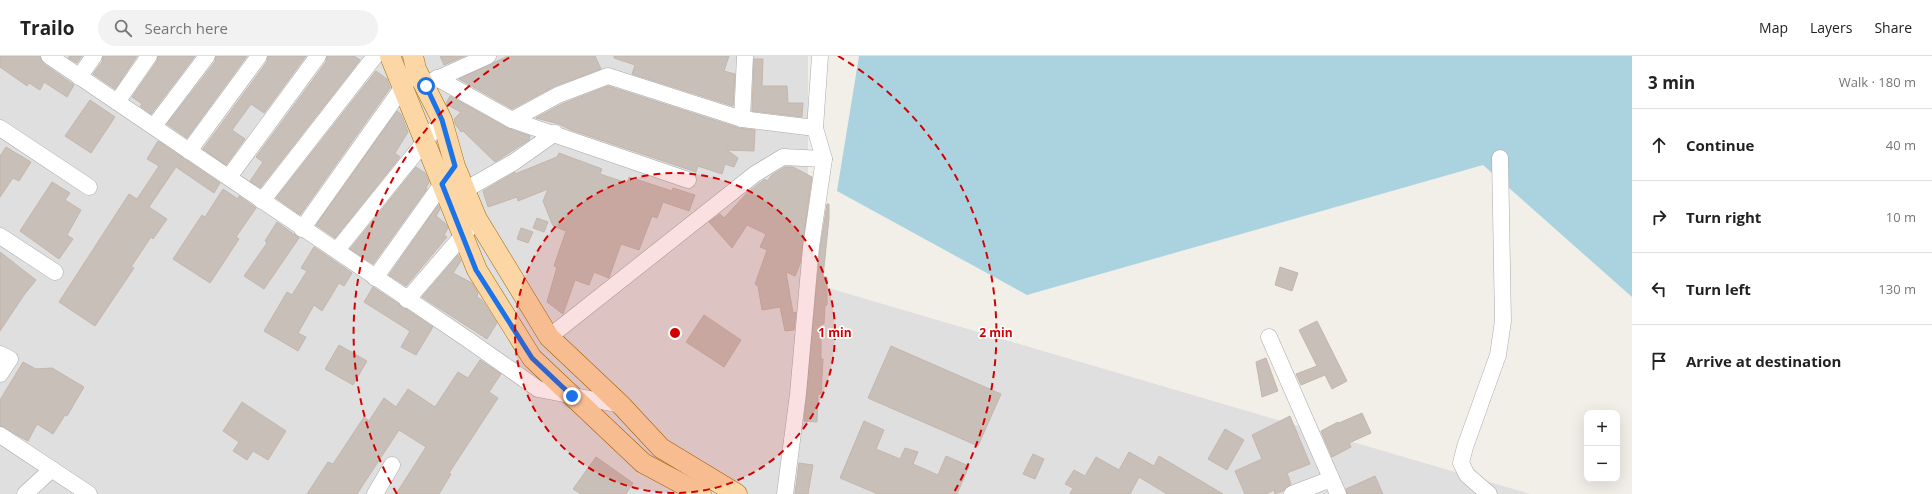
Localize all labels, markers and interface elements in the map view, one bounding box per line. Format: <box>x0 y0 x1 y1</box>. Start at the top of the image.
search box <box>98 10 378 46</box>
text: Trailo <box>20 15 74 41</box>
icon: search <box>112 17 134 39</box>
text: Search here <box>144 18 228 38</box>
text: Map <box>1759 18 1788 37</box>
text: Layers <box>1810 18 1852 37</box>
text: Share <box>1874 18 1912 37</box>
text: 3 min <box>1648 71 1695 94</box>
text: Walk · 180 m <box>1839 73 1916 91</box>
route start <box>417 77 435 95</box>
icon: ahead <box>1648 134 1670 156</box>
text: Continue <box>1686 135 1754 155</box>
text: 40 m <box>1886 136 1916 154</box>
icon: right <box>1648 206 1670 228</box>
text: Turn right <box>1686 207 1761 227</box>
text: 10 m <box>1886 208 1916 226</box>
icon: left <box>1648 278 1670 300</box>
text: Turn left <box>1686 279 1751 299</box>
text: 130 m <box>1878 280 1916 298</box>
text: 1 min <box>818 324 852 341</box>
text: 2 min <box>979 324 1013 341</box>
centre of rings <box>668 326 682 340</box>
icon: arrive <box>1648 350 1670 372</box>
text: Arrive at destination <box>1686 351 1841 371</box>
route end <box>563 387 581 405</box>
map controls <box>1584 410 1620 482</box>
button: + <box>1584 410 1620 446</box>
button: − <box>1584 446 1620 482</box>

